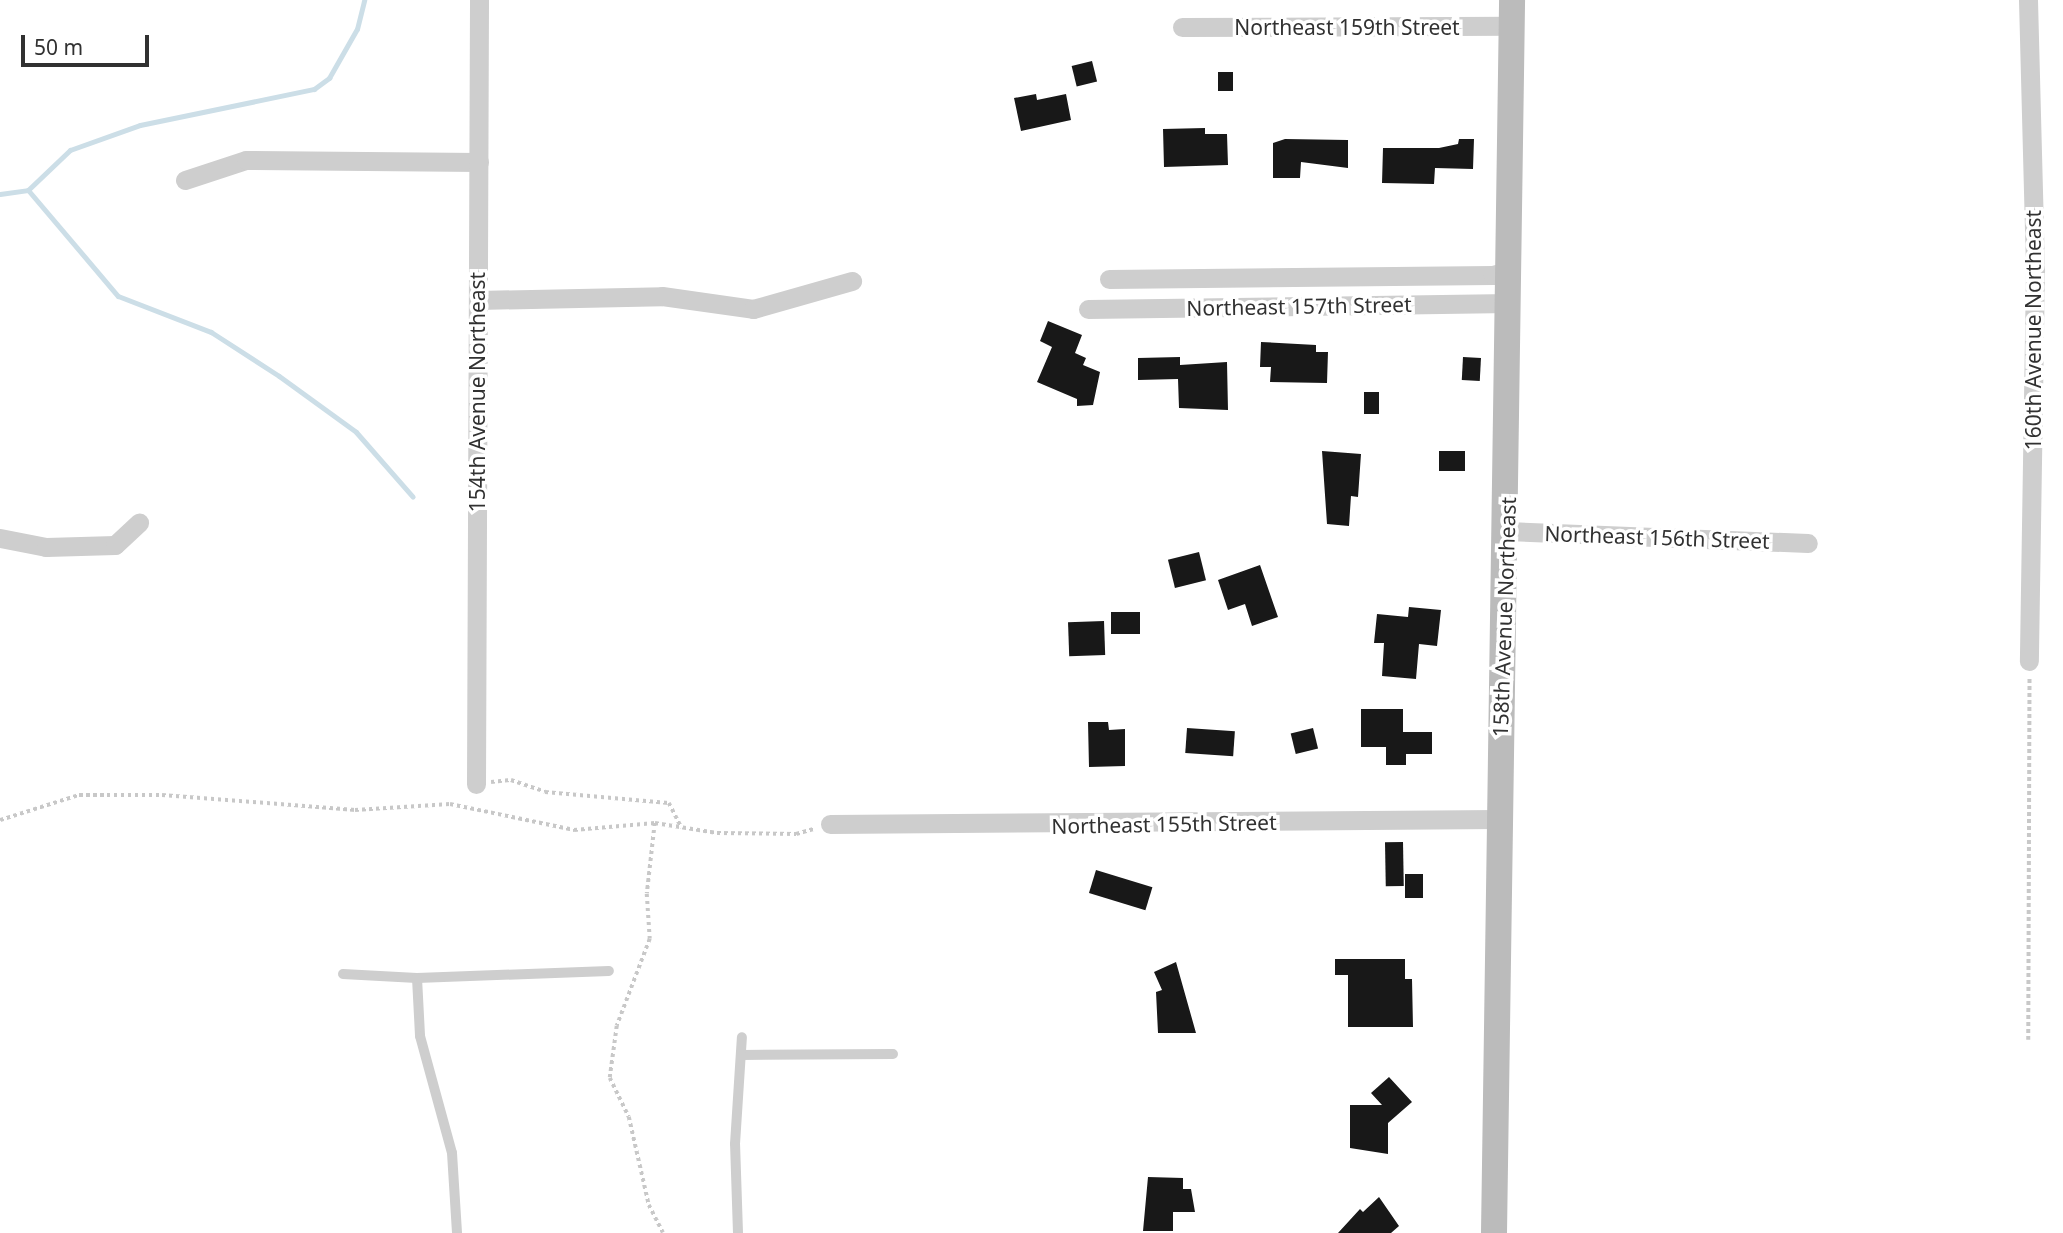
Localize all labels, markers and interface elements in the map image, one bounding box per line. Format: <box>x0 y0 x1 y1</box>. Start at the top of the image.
street label: Northeast 159th Street <box>1234 14 1460 40</box>
scale bar <box>24 21 152 65</box>
text: 50 m <box>34 33 83 61</box>
street label: 160th Avenue Northeast <box>2020 210 2046 450</box>
street label: 154th Avenue Northeast <box>464 272 490 512</box>
street label: Northeast 157th Street <box>1186 291 1412 321</box>
street label: 158th Avenue Northeast <box>1487 496 1521 738</box>
street label: Northeast 156th Street <box>1544 520 1770 554</box>
street label: Northeast 155th Street <box>1051 809 1277 839</box>

